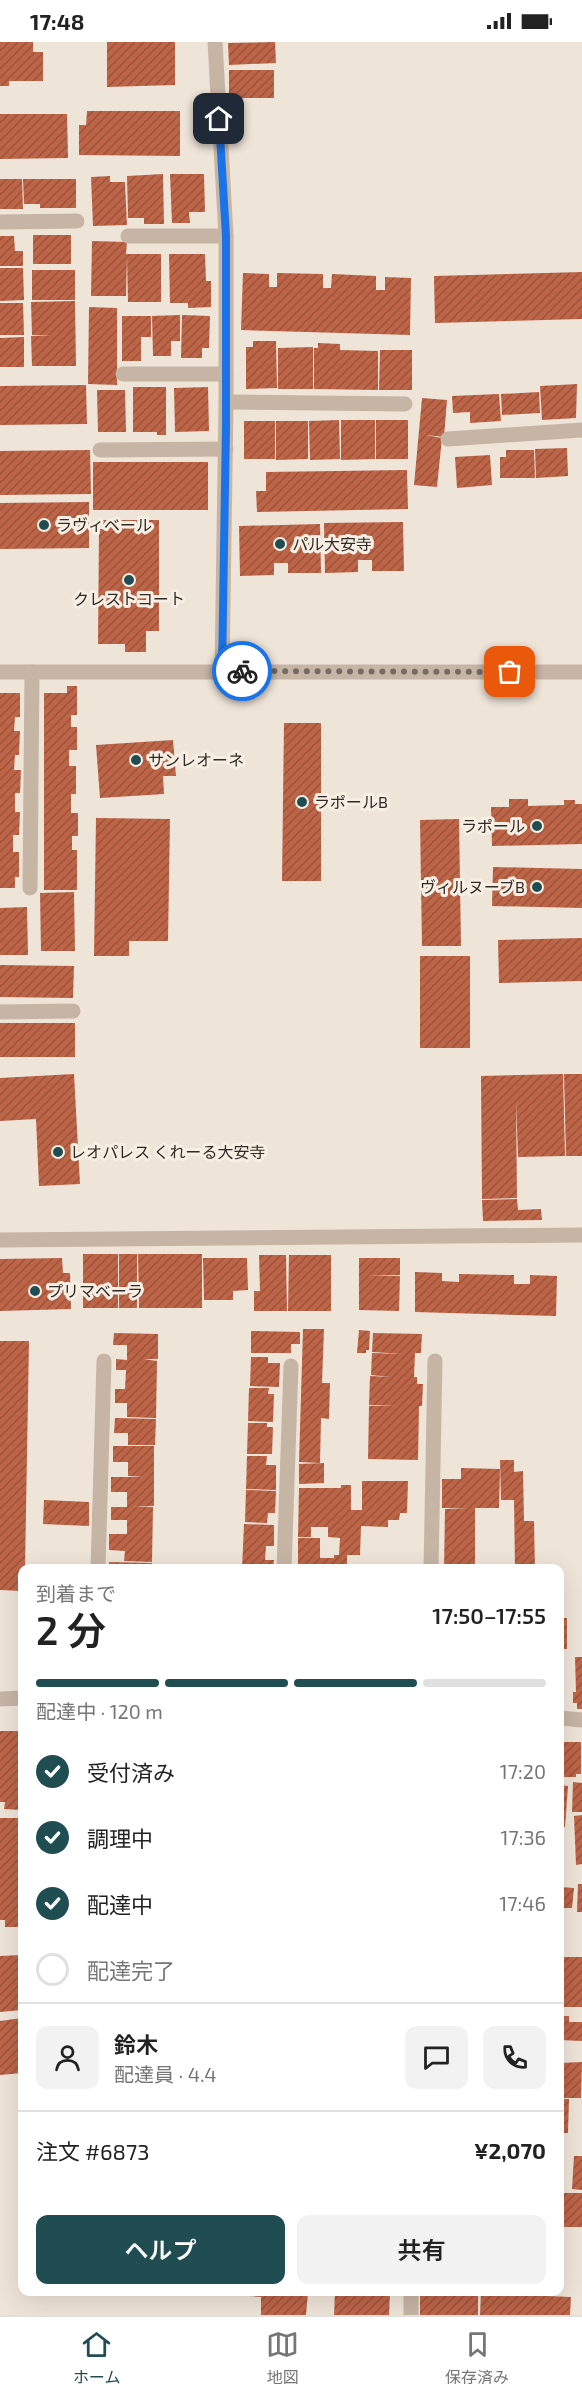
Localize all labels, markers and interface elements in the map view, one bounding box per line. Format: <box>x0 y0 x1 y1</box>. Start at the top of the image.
text: 17:48 <box>30 8 85 34</box>
pin <box>193 93 244 144</box>
icon: home <box>202 102 235 135</box>
place label: ラヴィベール <box>56 515 152 534</box>
marker: ラヴィベール <box>37 518 51 532</box>
place label: パル大安寺 <box>292 534 372 553</box>
marker: パル大安寺 <box>273 537 287 551</box>
marker: クレストコート <box>122 573 136 587</box>
place label: クレストコート <box>73 589 185 608</box>
courier <box>212 641 272 701</box>
pin <box>484 646 535 697</box>
icon: bike <box>226 655 259 688</box>
icon: bag <box>493 655 526 688</box>
place label: サンレオーネ <box>148 750 244 769</box>
marker: サンレオーネ <box>129 753 143 767</box>
place label: ラポールB <box>314 792 388 811</box>
marker: ラポールB <box>295 795 309 809</box>
place label: ラポール <box>461 816 525 835</box>
marker: ラポール <box>530 819 544 833</box>
place label: ヴィルヌーブB <box>420 877 525 896</box>
marker: ヴィルヌーブB <box>530 880 544 894</box>
place label: レオパレス くれーる大安寺 <box>70 1142 266 1161</box>
marker: レオパレス くれーる大安寺 <box>51 1145 65 1159</box>
place label: プリマベーラ <box>47 1281 143 1300</box>
marker: プリマベーラ <box>28 1284 42 1298</box>
text: 到着まで <box>36 1581 116 1605</box>
text: 17:50–17:55 <box>432 1602 546 1628</box>
text: 2 分 <box>36 1606 106 1653</box>
text: 配達中 · 120 m <box>36 1699 163 1723</box>
icon: check <box>36 1755 69 1788</box>
text: 受付済み <box>87 1759 175 1785</box>
text: 17:20 <box>500 1759 546 1783</box>
icon: check <box>36 1821 69 1854</box>
text: 調理中 <box>87 1825 153 1851</box>
text: 17:36 <box>501 1825 546 1849</box>
icon: check <box>36 1887 69 1920</box>
text: 配達中 <box>87 1891 153 1917</box>
text: 17:46 <box>499 1891 546 1915</box>
text: 配達完了 <box>87 1957 175 1983</box>
button: person <box>36 2026 99 2089</box>
button: chat <box>405 2026 468 2089</box>
button: phone <box>483 2026 546 2089</box>
text: 鈴木 <box>114 2031 158 2057</box>
text: 配達員 · 4.4 <box>114 2062 217 2086</box>
text: ¥2,070 <box>474 2137 546 2163</box>
text: 注文 #6873 <box>36 2138 149 2164</box>
button: ヘルプ <box>36 2215 285 2284</box>
button: 共有 <box>297 2215 546 2284</box>
tab: ホーム <box>73 2328 120 2388</box>
tab: 地図 <box>266 2328 299 2388</box>
tab: 保存済み <box>445 2328 509 2388</box>

